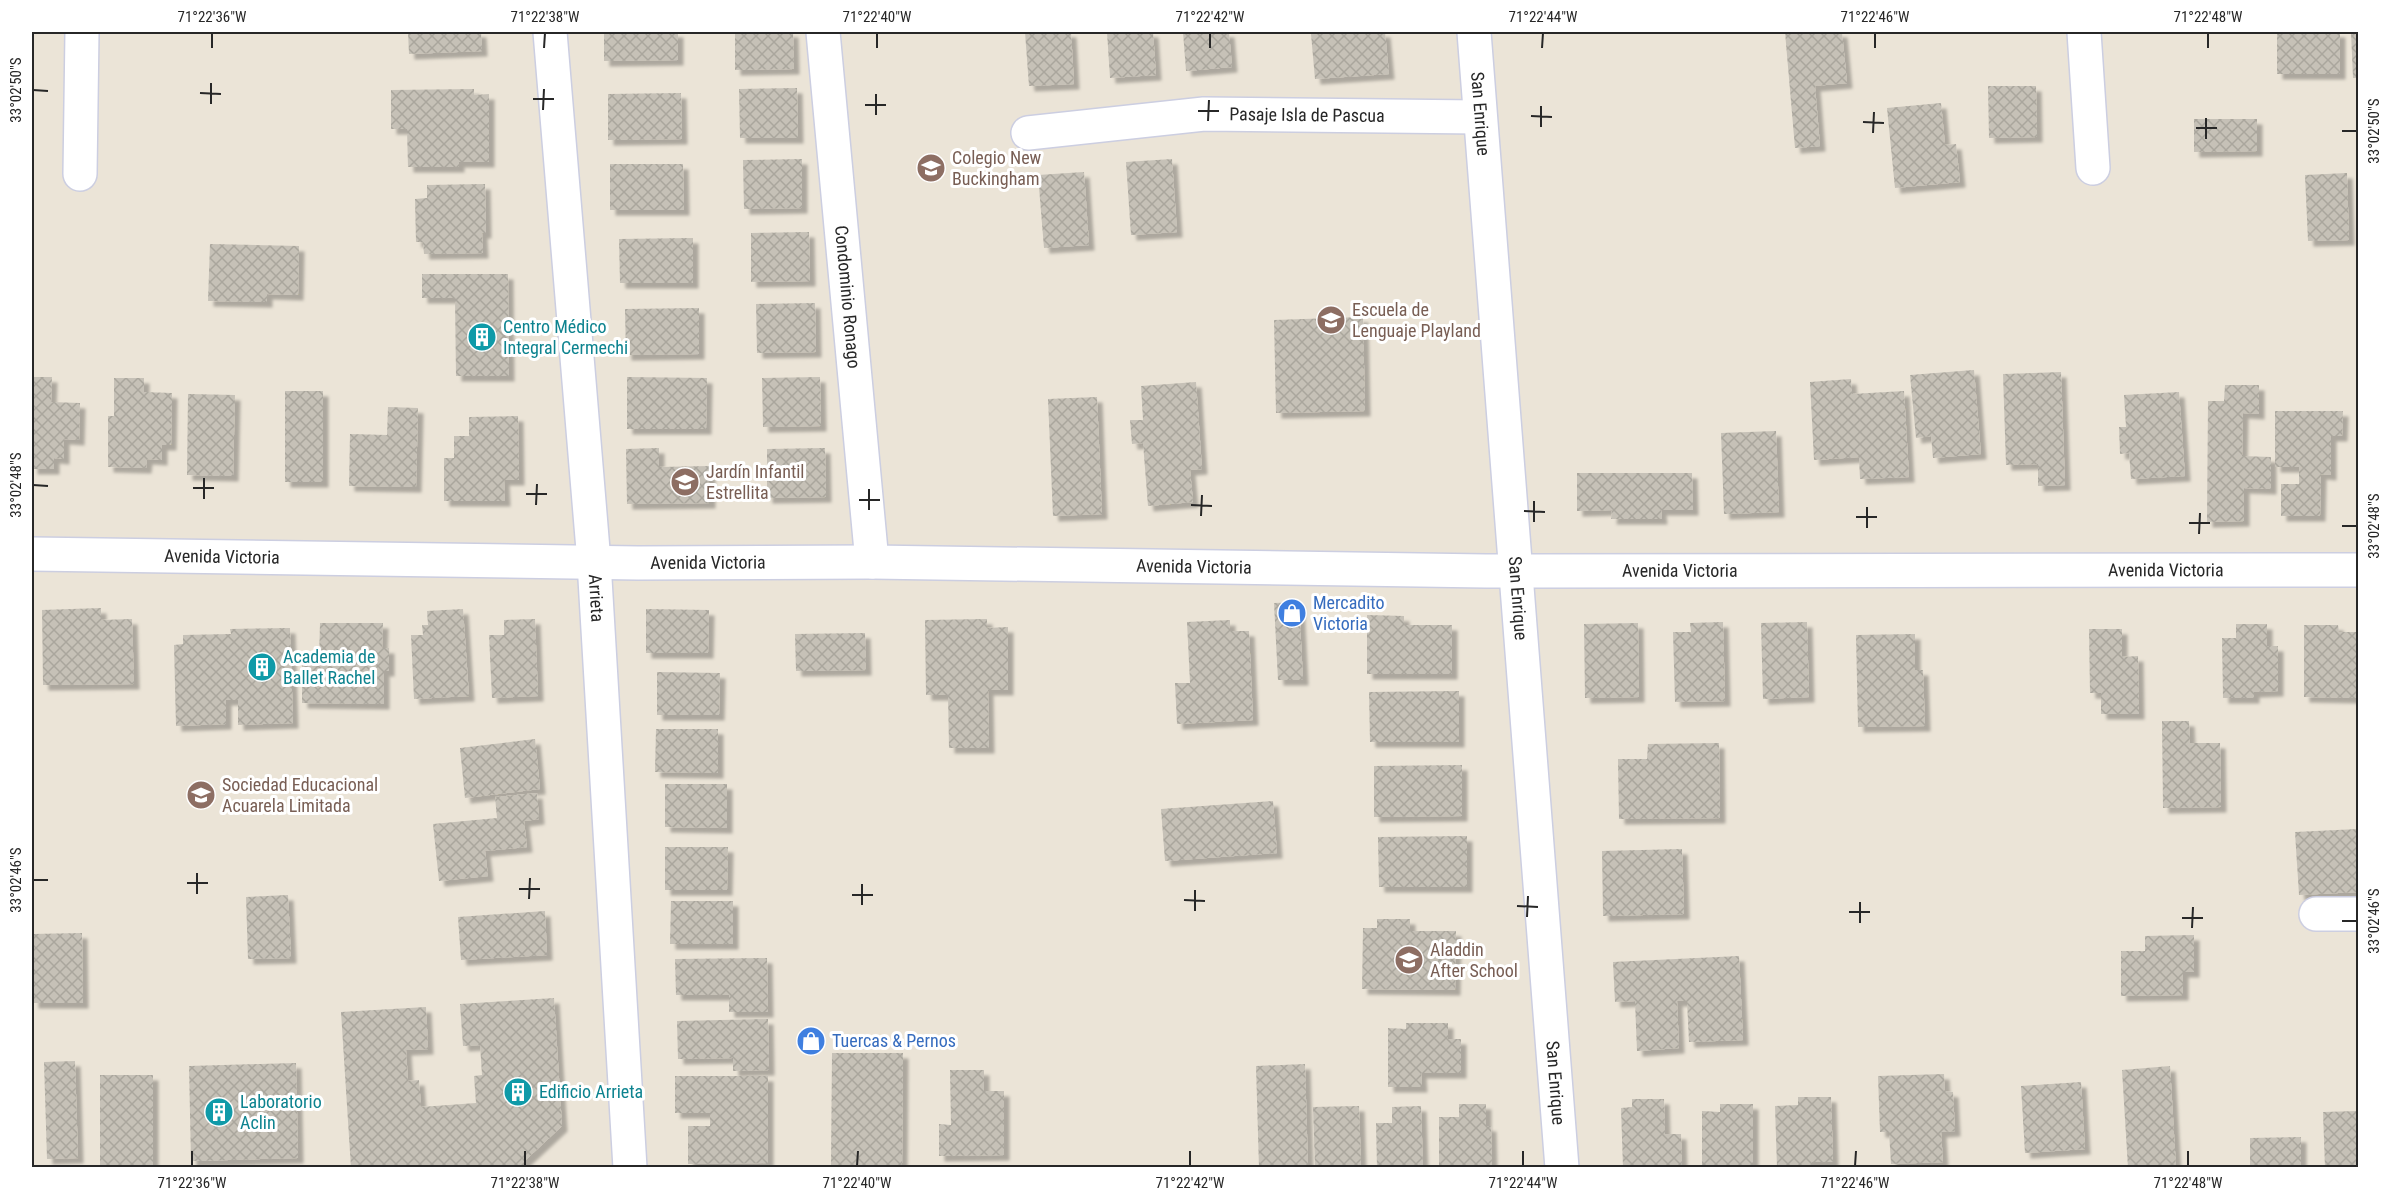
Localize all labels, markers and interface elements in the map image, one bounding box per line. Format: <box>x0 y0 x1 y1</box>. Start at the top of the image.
text: 71°22'36"W <box>178 8 247 26</box>
text: 71°22'38"W <box>511 8 580 26</box>
text: 71°22'40"W <box>843 8 912 26</box>
text: 71°22'42"W <box>1176 8 1245 26</box>
text: 71°22'44"W <box>1509 8 1578 26</box>
text: 71°22'46"W <box>1841 8 1910 26</box>
text: 71°22'48"W <box>2174 8 2243 26</box>
text: 33°02'50"S <box>7 57 25 123</box>
street label: San Enrique <box>1467 71 1495 157</box>
text: 33°02'50"S <box>2365 98 2383 164</box>
street label: Pasaje Isla de Pascua <box>1229 103 1385 126</box>
place label: Colegio New Buckingham <box>952 147 1042 189</box>
school or university icon: Colegio New Buckingham <box>915 152 947 184</box>
street label: Condominio Ronago <box>831 224 865 369</box>
place label: Escuela de Lenguaje Playland <box>1352 299 1481 341</box>
school or university icon: Escuela de Lenguaje Playland <box>1315 304 1347 336</box>
place label: Centro Médico Integral Cermechi <box>503 316 628 358</box>
building icon: Centro Médico Integral Cermechi <box>466 321 498 353</box>
text: 33°02'48"S <box>7 452 25 518</box>
place label: Jardín Infantil Estrellita <box>706 461 805 503</box>
school or university icon: Jardín Infantil Estrellita <box>669 466 701 498</box>
text: 33°02'48"S <box>2365 493 2383 559</box>
street label: Avenida Victoria <box>164 545 280 568</box>
street label: Avenida Victoria <box>650 551 766 573</box>
street label: Avenida Victoria <box>1136 555 1252 578</box>
street label: San Enrique <box>1505 555 1532 641</box>
street label: Avenida Victoria <box>2108 559 2224 580</box>
street label: Avenida Victoria <box>1622 560 1738 581</box>
street label: Arrieta <box>585 574 609 623</box>
place label: Mercadito Victoria <box>1313 592 1385 634</box>
shop icon: Mercadito Victoria <box>1276 597 1308 629</box>
place label: Academia de Ballet Rachel <box>283 646 376 688</box>
building icon: Academia de Ballet Rachel <box>246 651 278 683</box>
place label: Sociedad Educacional Acuarela Limitada <box>222 774 378 816</box>
school or university icon: Sociedad Educacional Acuarela Limitada <box>185 779 217 811</box>
text: 33°02'46"S <box>7 847 25 913</box>
text: 33°02'46"S <box>2365 888 2383 954</box>
place label: Aladdin After School <box>1430 939 1518 981</box>
school or university icon: Aladdin After School <box>1393 944 1425 976</box>
shop icon: Tuercas & Pernos <box>795 1025 827 1057</box>
place label: Tuercas & Pernos <box>832 1030 956 1051</box>
street label: San Enrique <box>1542 1040 1570 1126</box>
building icon: Edificio Arrieta <box>502 1076 534 1108</box>
place label: Edificio Arrieta <box>539 1081 643 1102</box>
place label: Laboratorio Aclin <box>240 1091 322 1133</box>
building icon: Laboratorio Aclin <box>203 1096 235 1128</box>
text: 71°22'36"W <box>158 1174 227 1192</box>
text: 71°22'38"W <box>491 1174 560 1192</box>
text: 71°22'40"W <box>823 1174 892 1192</box>
text: 71°22'42"W <box>1156 1174 1225 1192</box>
text: 71°22'44"W <box>1489 1174 1558 1192</box>
text: 71°22'46"W <box>1821 1174 1890 1192</box>
text: 71°22'48"W <box>2154 1174 2223 1192</box>

